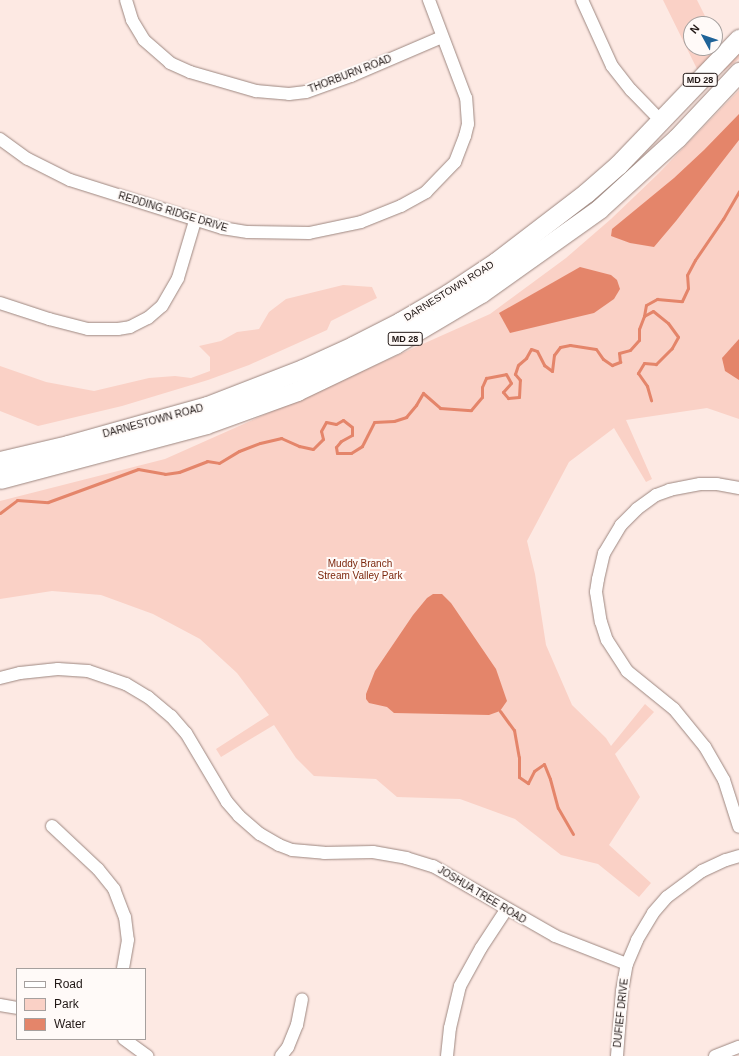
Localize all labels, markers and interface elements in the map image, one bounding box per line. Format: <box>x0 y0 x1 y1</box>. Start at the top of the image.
north arrow <box>683 16 723 56</box>
text: N <box>687 22 702 36</box>
street label: THORBURN ROAD <box>307 53 393 95</box>
road number: MD 28 <box>682 73 718 87</box>
street label: REDDING RIDGE DRIVE <box>117 190 229 234</box>
street label: DARNESTOWN ROAD <box>402 258 496 324</box>
road number: MD 28 <box>387 332 423 346</box>
street label: DARNESTOWN ROAD <box>101 402 205 440</box>
park label: Muddy Branch Stream Valley Park <box>318 557 402 580</box>
street label: JOSHUA TREE ROAD <box>435 864 529 926</box>
legend <box>16 968 146 1040</box>
text: Road <box>54 977 83 991</box>
street label: DUFIEF DRIVE <box>611 978 631 1048</box>
text: Park <box>54 997 79 1011</box>
text: Water <box>54 1017 86 1031</box>

